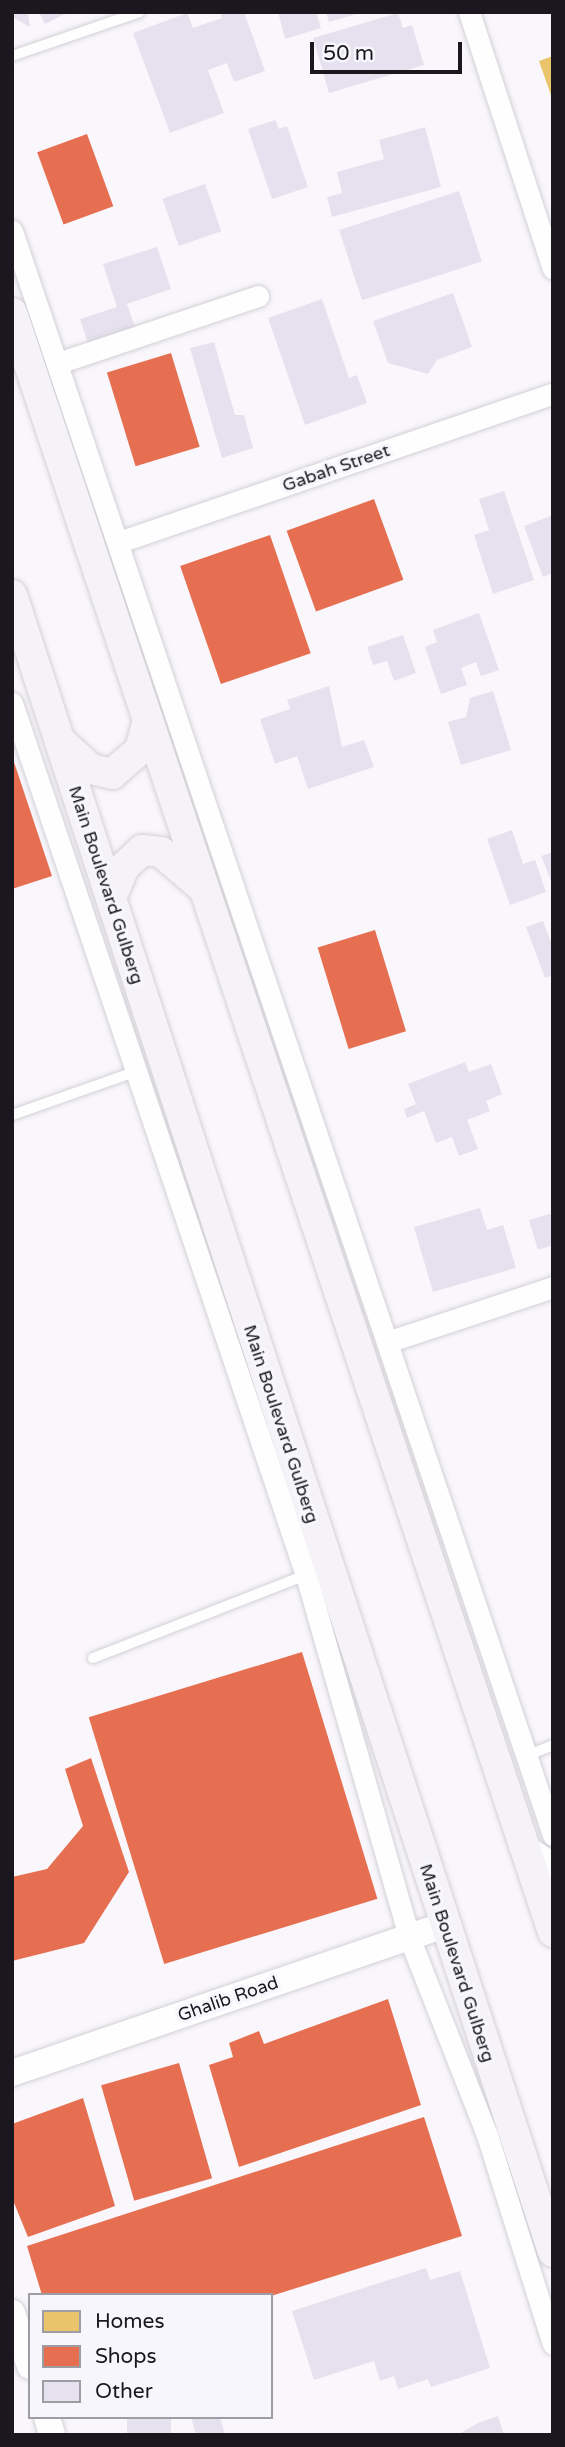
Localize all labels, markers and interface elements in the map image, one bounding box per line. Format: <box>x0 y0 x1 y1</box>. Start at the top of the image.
scale bar <box>313 28 465 72</box>
text: 50 m <box>323 41 374 66</box>
street label: Gabah Street <box>279 440 393 496</box>
street label: Main Boulevard Gulberg <box>64 783 148 987</box>
street label: Main Boulevard Gulberg <box>239 1322 323 1526</box>
street label: Main Boulevard Gulberg <box>415 1861 499 2065</box>
street label: Ghalib Road <box>175 1972 281 2026</box>
legend <box>28 2293 273 2419</box>
text: Homes <box>95 2309 165 2334</box>
text: Shops <box>95 2344 157 2369</box>
text: Other <box>95 2379 153 2404</box>

